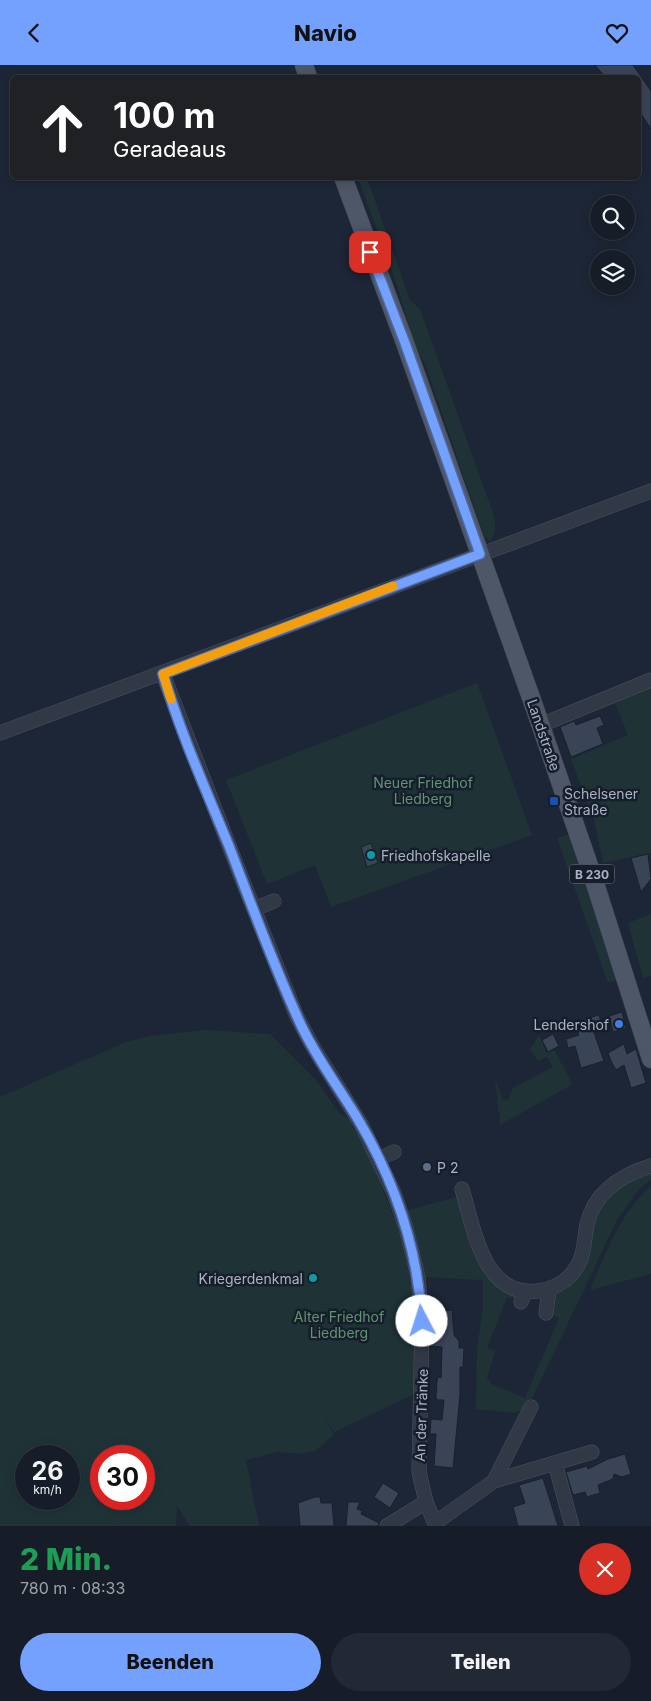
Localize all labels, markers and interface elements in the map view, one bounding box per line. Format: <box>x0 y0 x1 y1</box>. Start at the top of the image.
icon: back <box>20 19 48 47</box>
icon: heart <box>603 19 631 47</box>
text: Navio <box>294 20 357 46</box>
text: 100 m <box>113 94 216 136</box>
icon: ahead <box>30 95 95 160</box>
text: Geradeaus <box>113 136 226 162</box>
map controls <box>590 195 635 295</box>
button: search <box>590 195 635 240</box>
pin <box>349 231 391 273</box>
icon: arrive <box>356 238 384 266</box>
button: layers <box>590 250 635 295</box>
street label: Landstraße <box>524 697 564 773</box>
park label: Neuer Friedhof Liedberg <box>373 774 473 807</box>
place label: Schelsener Straße <box>564 785 638 818</box>
marker: Schelsener Straße <box>548 795 560 807</box>
place label: Friedhofskapelle <box>381 847 491 864</box>
marker: Friedhofskapelle <box>365 849 377 861</box>
road number: B 230 <box>570 865 614 884</box>
place label: Lendershof <box>533 1016 609 1033</box>
marker: Lendershof <box>613 1018 625 1030</box>
place label: P 2 <box>437 1159 458 1176</box>
marker: P 2 <box>421 1161 433 1173</box>
place label: Kriegerdenkmal <box>199 1270 303 1287</box>
marker: Kriegerdenkmal <box>307 1272 319 1284</box>
position arrow <box>395 1294 447 1346</box>
park label: Alter Friedhof Liedberg <box>294 1308 384 1341</box>
street label: An der Tränke <box>411 1368 431 1462</box>
speed limit sign: 30 <box>90 1445 155 1510</box>
text: 26 <box>32 1456 63 1486</box>
text: km/h <box>33 1482 62 1497</box>
text: 2 Min. <box>20 1541 112 1577</box>
button: close <box>579 1543 631 1595</box>
text: 780 m · 08:33 <box>20 1578 125 1598</box>
button: Beenden <box>20 1633 321 1691</box>
button: Teilen <box>331 1633 631 1691</box>

